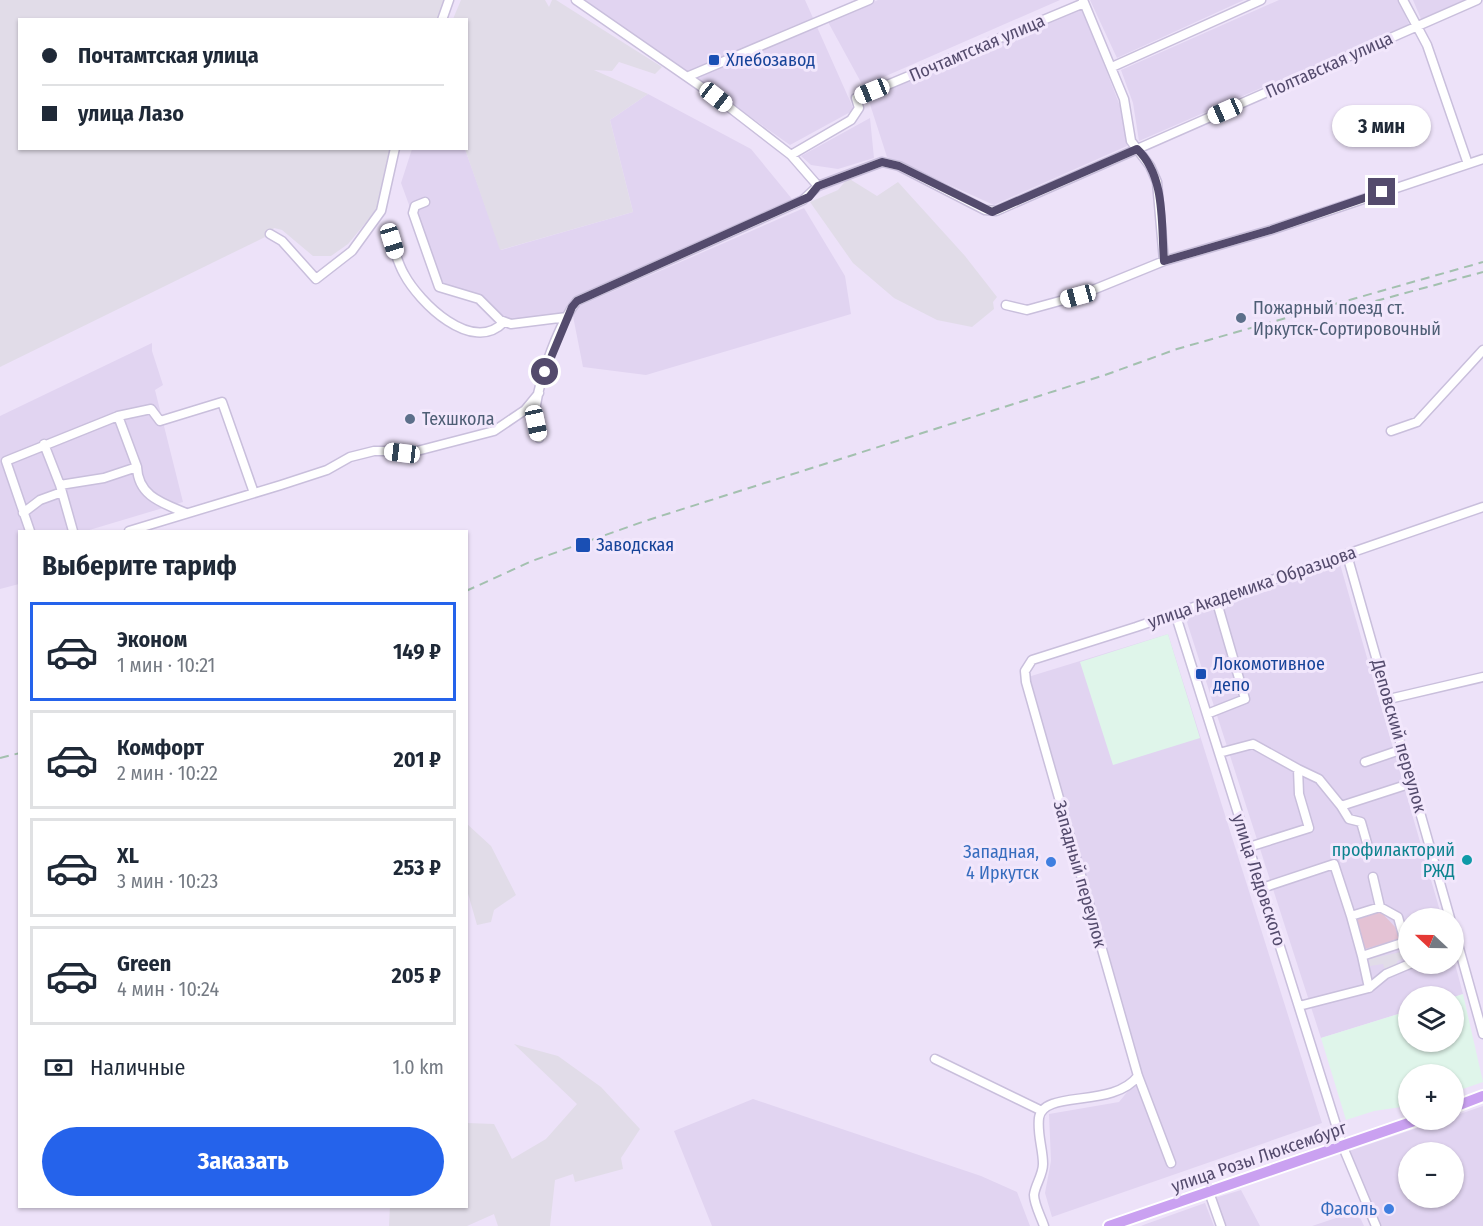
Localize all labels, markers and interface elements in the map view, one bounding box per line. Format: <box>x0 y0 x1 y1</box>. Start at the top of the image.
street label: Почтамтская улица <box>906 9 1048 86</box>
street label: Полтавская улица <box>1262 27 1396 103</box>
text: Почтамтская улица <box>78 42 259 69</box>
place label: Хлебозавод <box>726 49 815 71</box>
marker: Хлебозавод <box>707 53 721 67</box>
car <box>852 76 892 106</box>
car <box>696 79 736 115</box>
car <box>1205 95 1245 127</box>
text: улица Лазо <box>78 100 184 127</box>
callout: 3 мин <box>1332 105 1432 147</box>
text: 3 мин <box>1358 114 1405 138</box>
route end <box>1368 178 1395 205</box>
car <box>378 221 406 261</box>
car <box>1058 283 1098 309</box>
place label: Пожарный поезд ст. Иркутск-Сортировочный <box>1253 297 1441 340</box>
marker: Пожарный поезд ст. Иркутск-Сортировочный <box>1234 311 1248 325</box>
route start <box>531 358 558 385</box>
car <box>523 404 549 442</box>
place label: Техшкола <box>422 408 495 430</box>
marker: Техшкола <box>403 412 417 426</box>
car <box>383 442 421 464</box>
place label: Заводская <box>596 534 674 556</box>
marker: Заводская <box>574 536 592 554</box>
street label: улица Академика Образцова <box>1145 541 1359 633</box>
text: Выберите тариф <box>42 550 237 582</box>
icon: car <box>45 625 99 679</box>
text: Эконом <box>117 626 187 653</box>
text: 149 ₽ <box>393 638 441 665</box>
text: 1 мин · 10:21 <box>117 653 215 677</box>
place label: Локомотивное депо <box>1213 653 1325 696</box>
street label: Деповский переулок <box>1366 656 1432 816</box>
marker: Локомотивное депо <box>1194 667 1208 681</box>
icon: car <box>45 733 99 787</box>
text: Комфорт <box>117 734 204 761</box>
text: 201 ₽ <box>394 746 441 773</box>
text: 2 мин · 10:22 <box>117 761 218 785</box>
street label: Западный переулок <box>1048 798 1112 951</box>
street label: улица Ледовского <box>1227 811 1291 949</box>
place label: профилакторий РЖД <box>1332 839 1455 882</box>
icon: car <box>45 841 99 895</box>
place label: Западная, 4 Иркутск <box>963 841 1040 884</box>
text: XL <box>117 842 139 869</box>
marker: профилакторий РЖД <box>1460 853 1474 867</box>
text: 253 ₽ <box>393 854 441 881</box>
marker: Западная, 4 Иркутск <box>1044 855 1058 869</box>
text: 3 мин · 10:23 <box>117 869 218 893</box>
north arrow <box>1398 908 1464 974</box>
map controls <box>1398 908 1464 1208</box>
icon: car <box>45 949 99 1003</box>
text: Green <box>117 950 171 977</box>
text: 205 ₽ <box>392 962 441 989</box>
text: 4 мин · 10:24 <box>117 977 219 1001</box>
button: layers <box>1398 986 1464 1052</box>
icon: cash <box>42 1051 75 1084</box>
text: Наличные <box>90 1054 185 1081</box>
text: 1.0 km <box>392 1055 444 1079</box>
button: + <box>1398 1064 1464 1130</box>
street label: улица Розы Люксембург <box>1168 1117 1350 1197</box>
button: Заказать <box>42 1127 444 1196</box>
button: − <box>1398 1142 1464 1208</box>
place label: Фасоль <box>1321 1198 1377 1220</box>
marker: Фасоль <box>1382 1202 1396 1216</box>

